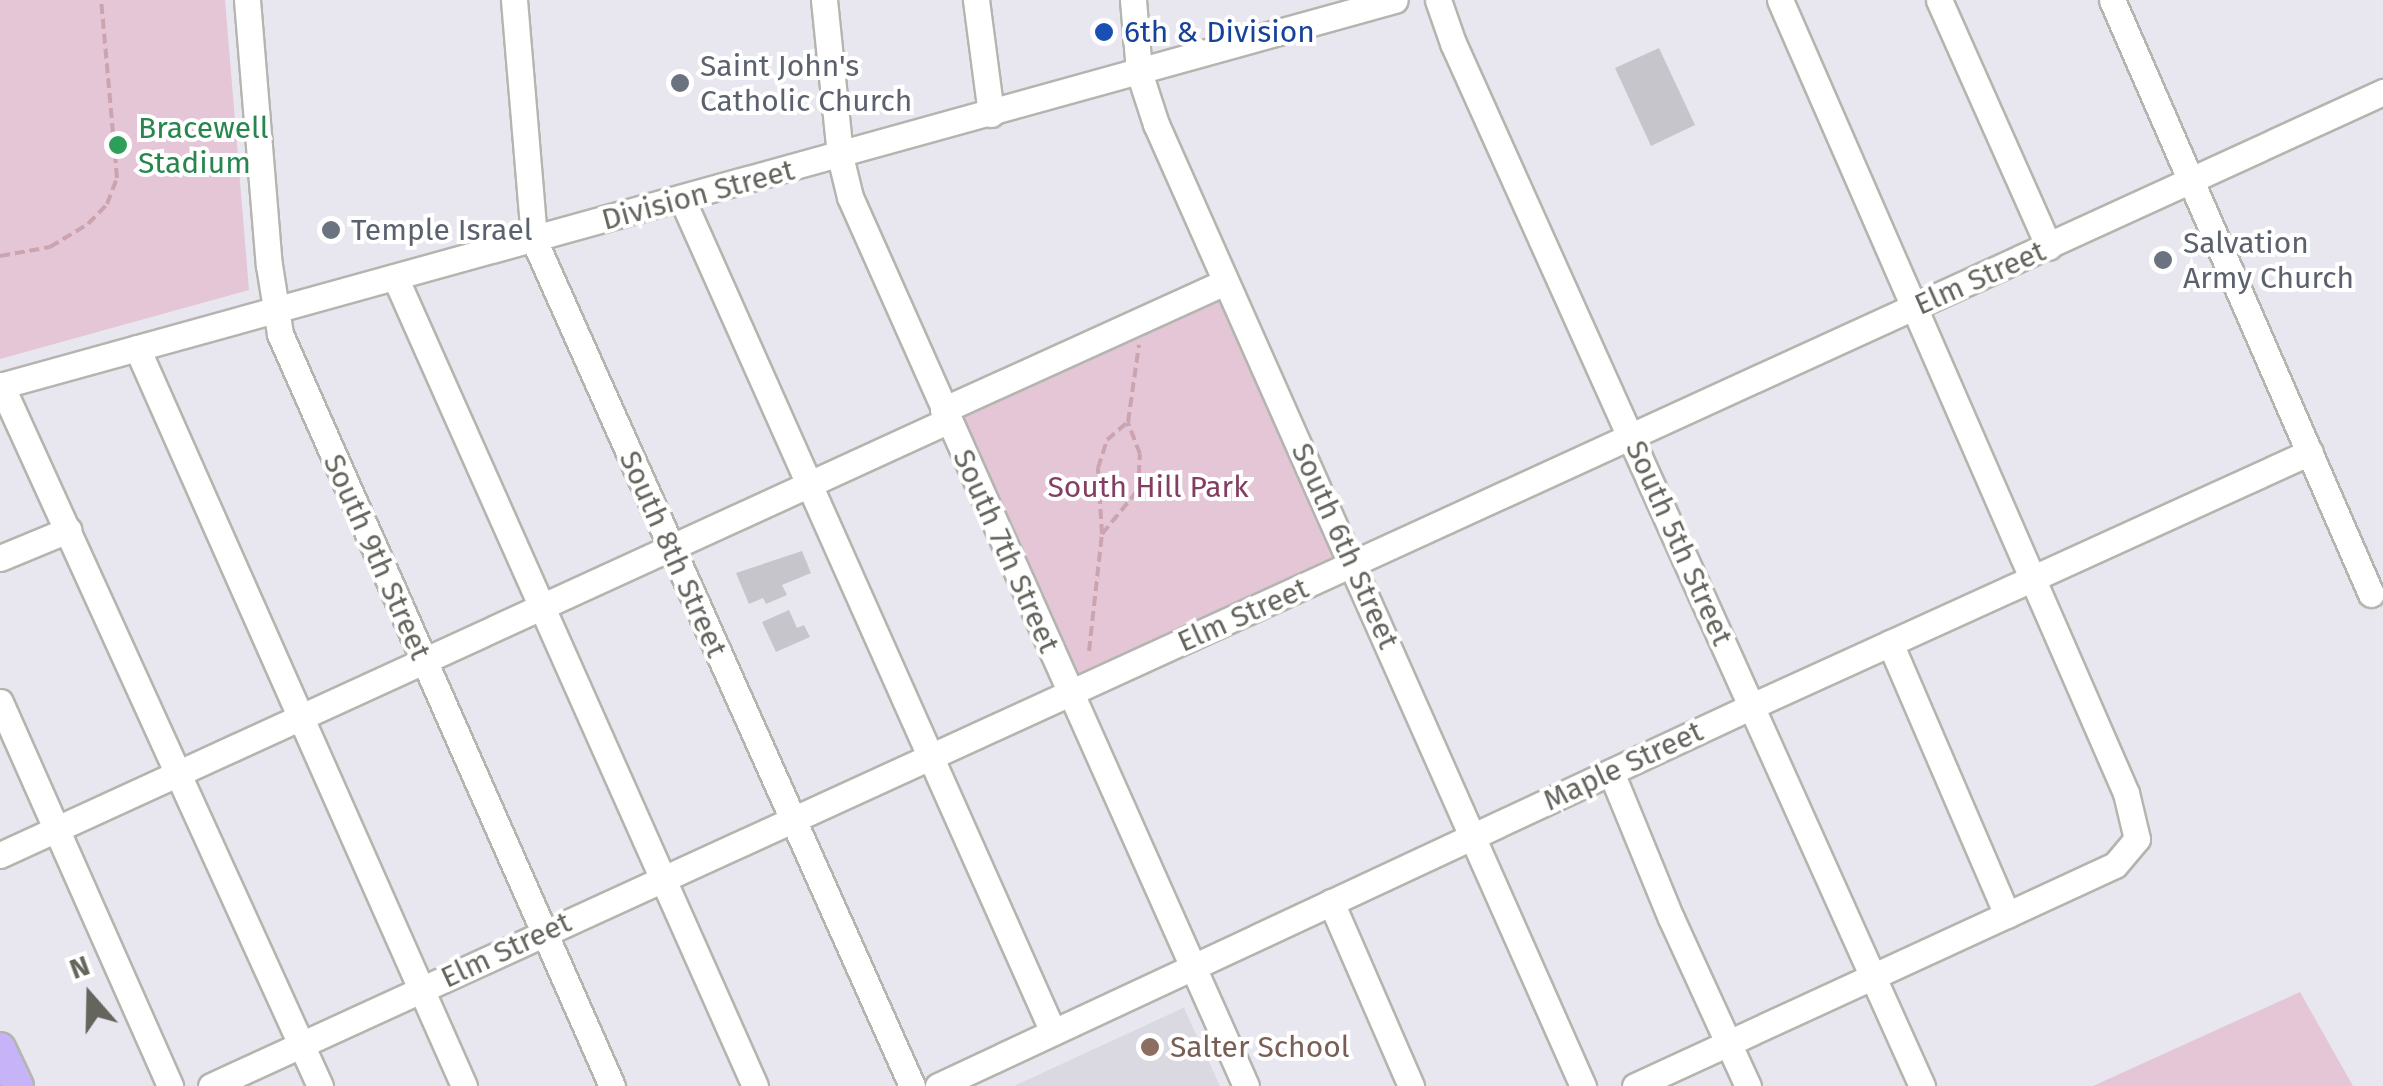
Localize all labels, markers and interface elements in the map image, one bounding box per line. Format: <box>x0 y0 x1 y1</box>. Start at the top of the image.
place label: 6th & Division <box>1124 14 1315 50</box>
marker: 6th & Division <box>1093 21 1115 43</box>
place label: Saint John's Catholic Church <box>700 48 912 118</box>
marker: Saint John's Catholic Church <box>669 72 691 94</box>
place label: Bracewell Stadium <box>138 110 269 180</box>
marker: Bracewell Stadium <box>107 134 129 156</box>
street label: Division Street <box>598 152 798 238</box>
place label: Temple Israel <box>351 212 533 248</box>
marker: Temple Israel <box>320 219 342 241</box>
place label: Salvation Army Church <box>2183 225 2354 296</box>
street label: Elm Street <box>1909 233 2051 323</box>
marker: Salvation Army Church <box>2152 249 2174 271</box>
street label: South 5th Street <box>1618 435 1740 651</box>
street label: South 6th Street <box>1284 438 1406 654</box>
street label: South 7th Street <box>945 444 1067 658</box>
street label: South 8th Street <box>611 445 735 663</box>
street label: South 9th Street <box>316 449 438 665</box>
park label: South Hill Park <box>1047 469 1249 505</box>
street label: Elm Street <box>1172 570 1314 660</box>
street label: Maple Street <box>1538 713 1708 819</box>
street label: Elm Street <box>435 904 577 996</box>
north arrow <box>40 946 140 1046</box>
text: N <box>65 949 94 986</box>
place label: Salter School <box>1170 1029 1350 1065</box>
marker: Salter School <box>1139 1036 1161 1058</box>

